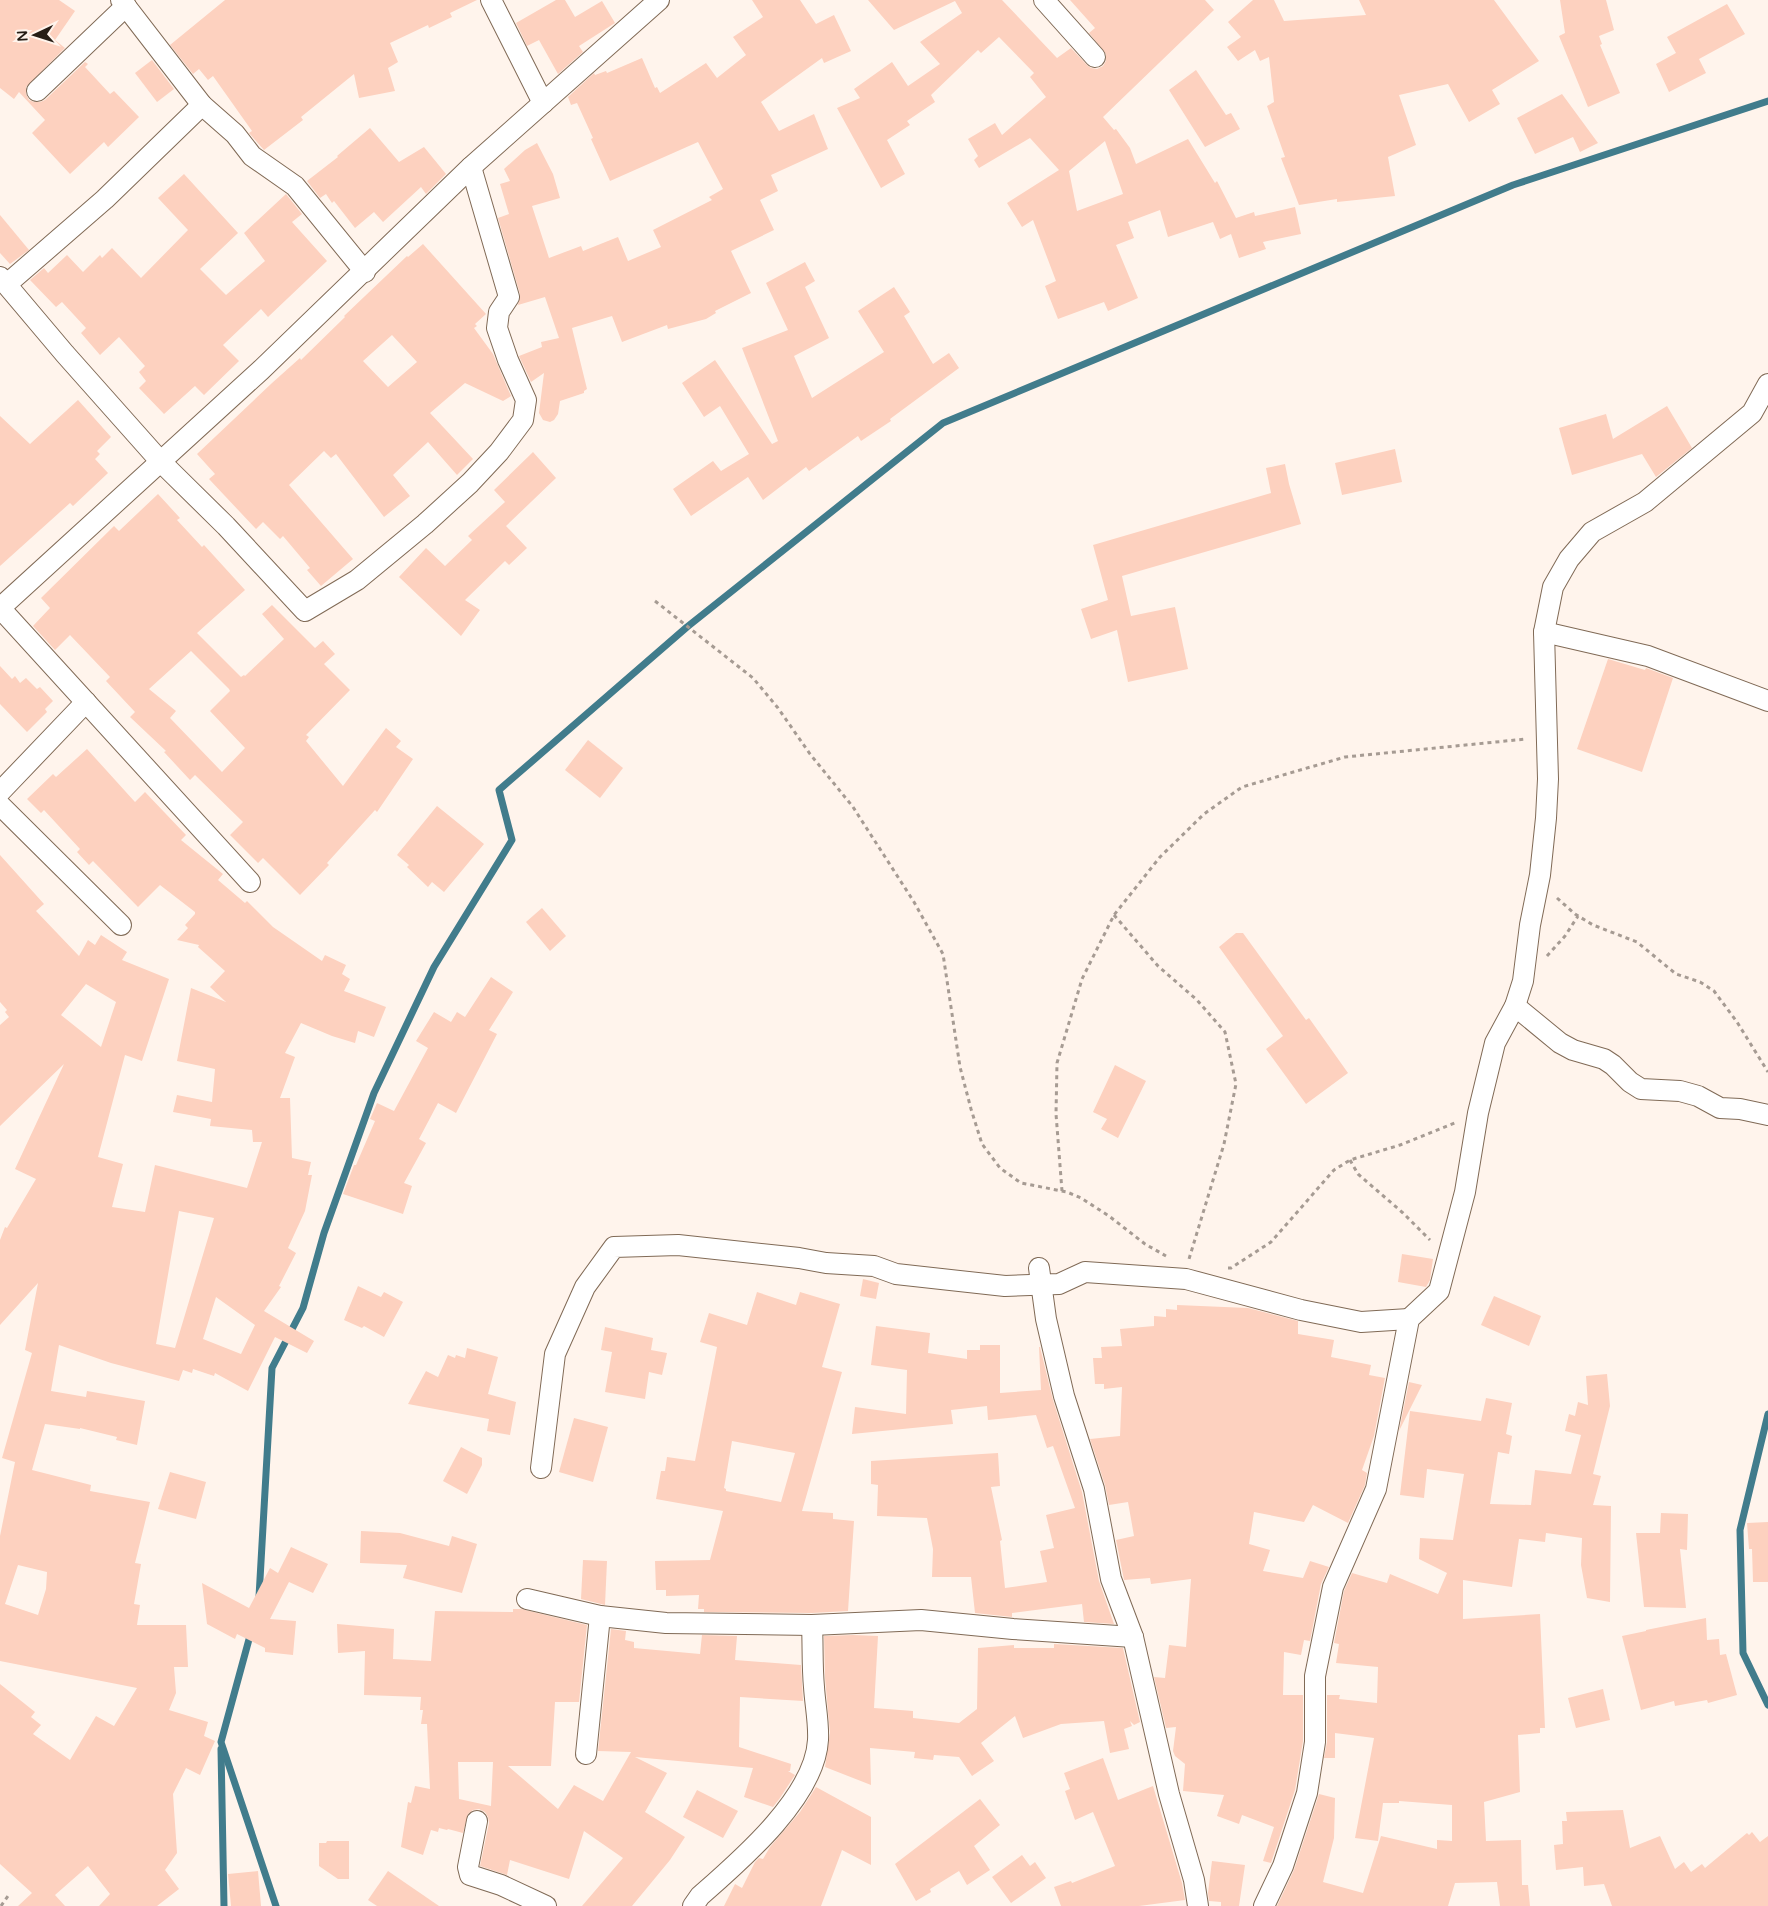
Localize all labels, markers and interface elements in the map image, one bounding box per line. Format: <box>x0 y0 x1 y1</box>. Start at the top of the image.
north arrow <box>10 10 60 60</box>
text: N <box>14 30 31 42</box>

